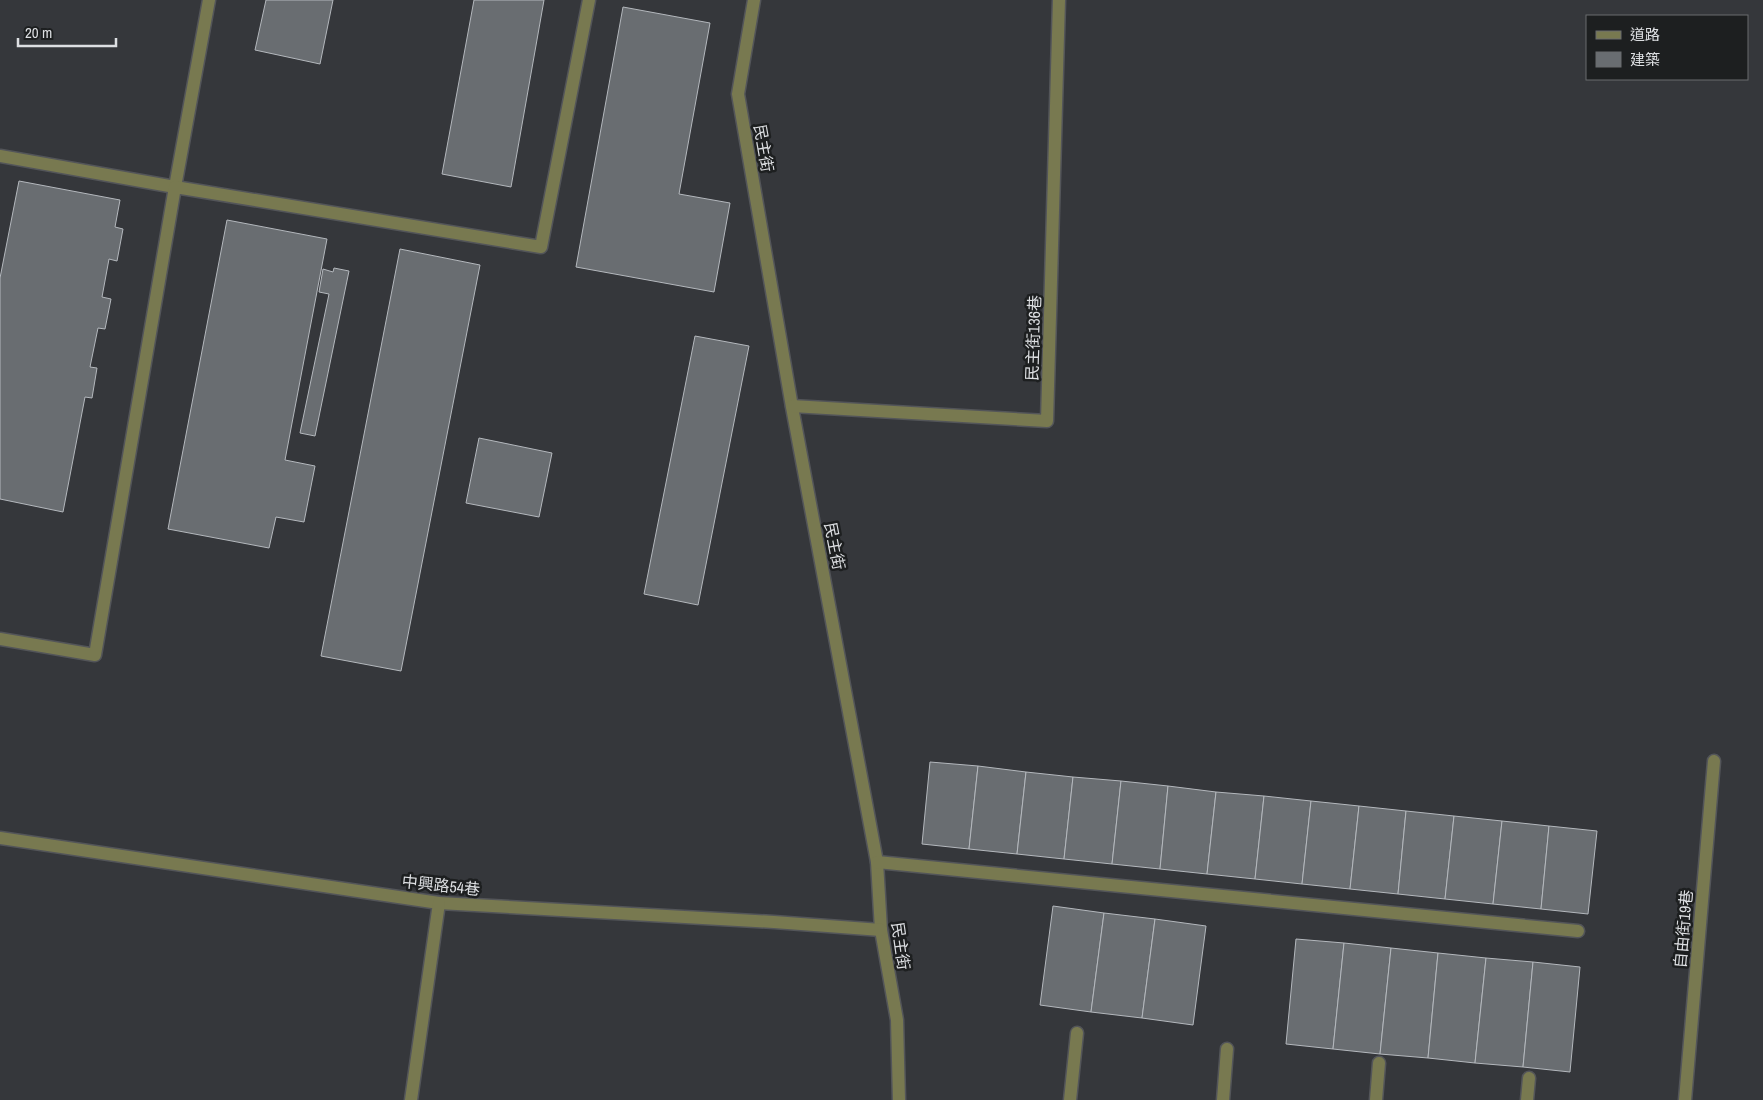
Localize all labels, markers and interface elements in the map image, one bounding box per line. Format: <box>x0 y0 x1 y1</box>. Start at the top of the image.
scale bar <box>18 15 115 47</box>
legend <box>1586 15 1748 80</box>
text: 20 m <box>25 22 52 43</box>
text: 道路 <box>1630 24 1660 45</box>
text: 建築 <box>1630 49 1660 70</box>
street label: 民主街 <box>749 122 779 174</box>
street label: 民主街136巷 <box>1021 295 1045 381</box>
street label: 民主街 <box>820 520 850 572</box>
street label: 中興路54巷 <box>401 870 481 900</box>
street label: 自由街19巷 <box>1669 889 1697 969</box>
street label: 民主街 <box>887 921 915 971</box>

